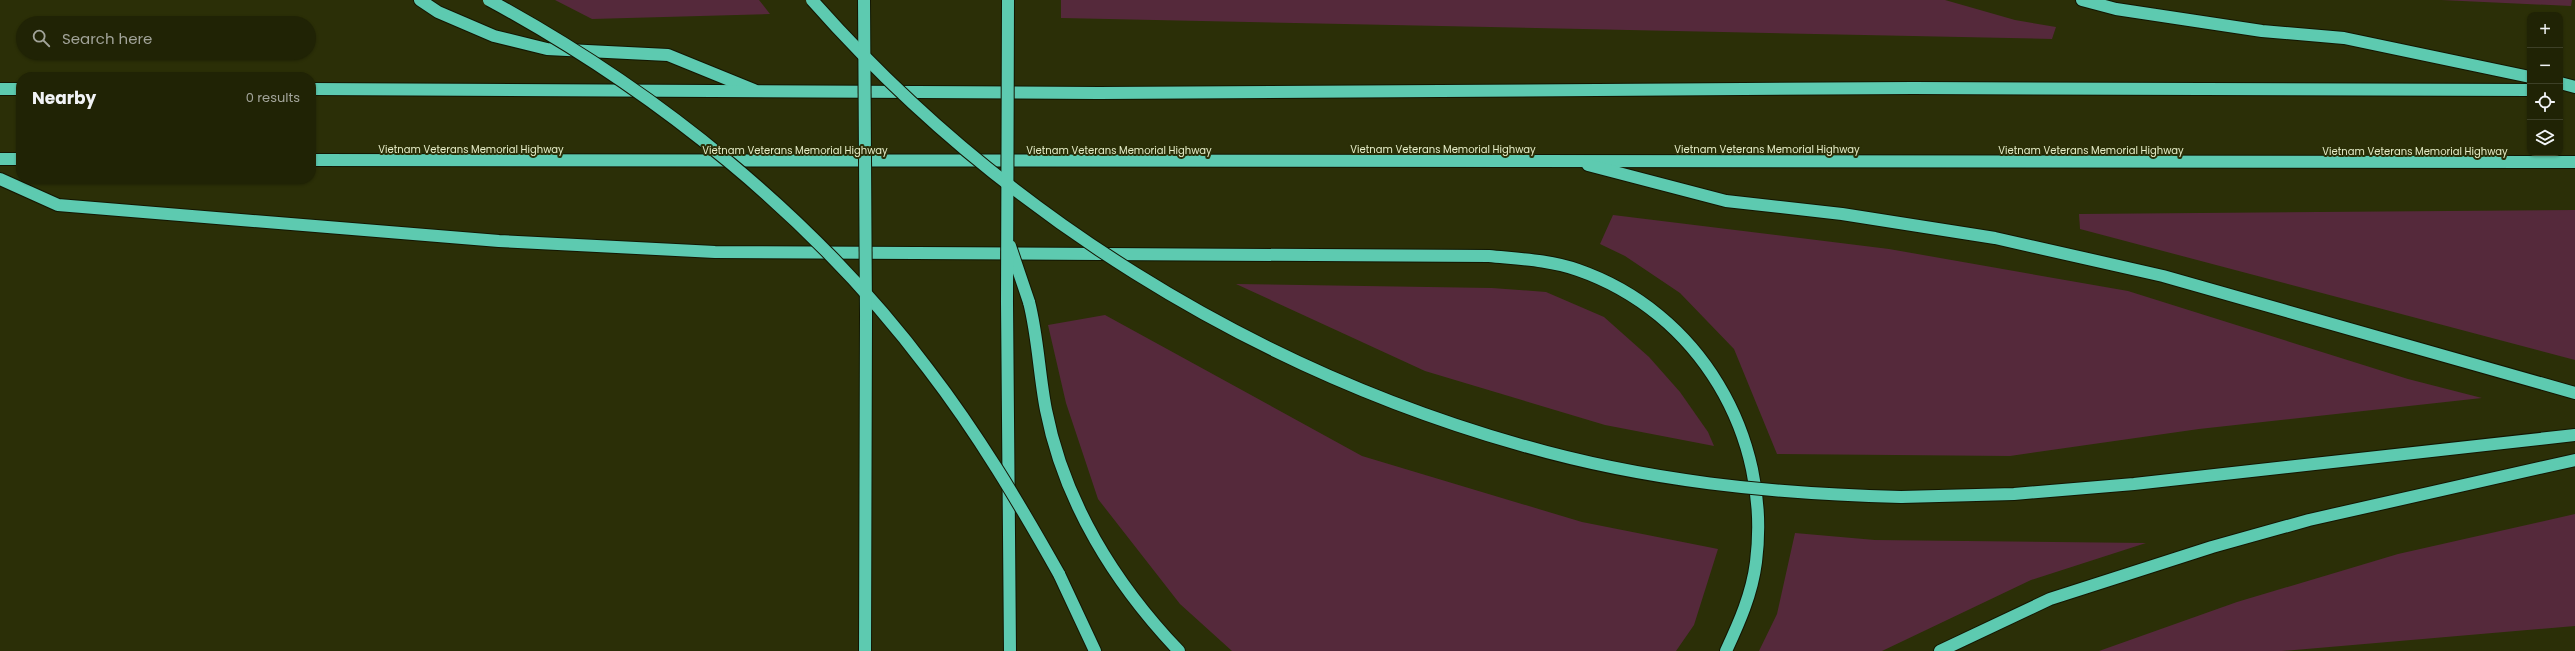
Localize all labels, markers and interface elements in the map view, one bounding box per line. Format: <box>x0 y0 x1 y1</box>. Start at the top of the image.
map controls <box>2527 12 2563 156</box>
button: + <box>2527 12 2563 48</box>
search box <box>16 16 316 60</box>
icon: search <box>30 27 52 49</box>
text: Search here <box>62 28 152 49</box>
button: − <box>2527 48 2563 84</box>
button: locate <box>2527 84 2563 120</box>
text: Nearby <box>32 86 96 110</box>
text: 0 results <box>246 88 300 107</box>
button: layers <box>2527 120 2563 156</box>
street label: Vietnam Veterans Memorial Highway <box>378 142 564 157</box>
street label: Vietnam Veterans Memorial Highway <box>1350 142 1536 157</box>
street label: Vietnam Veterans Memorial Highway <box>1674 142 1860 157</box>
street label: Vietnam Veterans Memorial Highway <box>702 143 888 158</box>
street label: Vietnam Veterans Memorial Highway <box>1026 143 1212 158</box>
street label: Vietnam Veterans Memorial Highway <box>1998 143 2184 158</box>
street label: Vietnam Veterans Memorial Highway <box>2322 144 2508 159</box>

